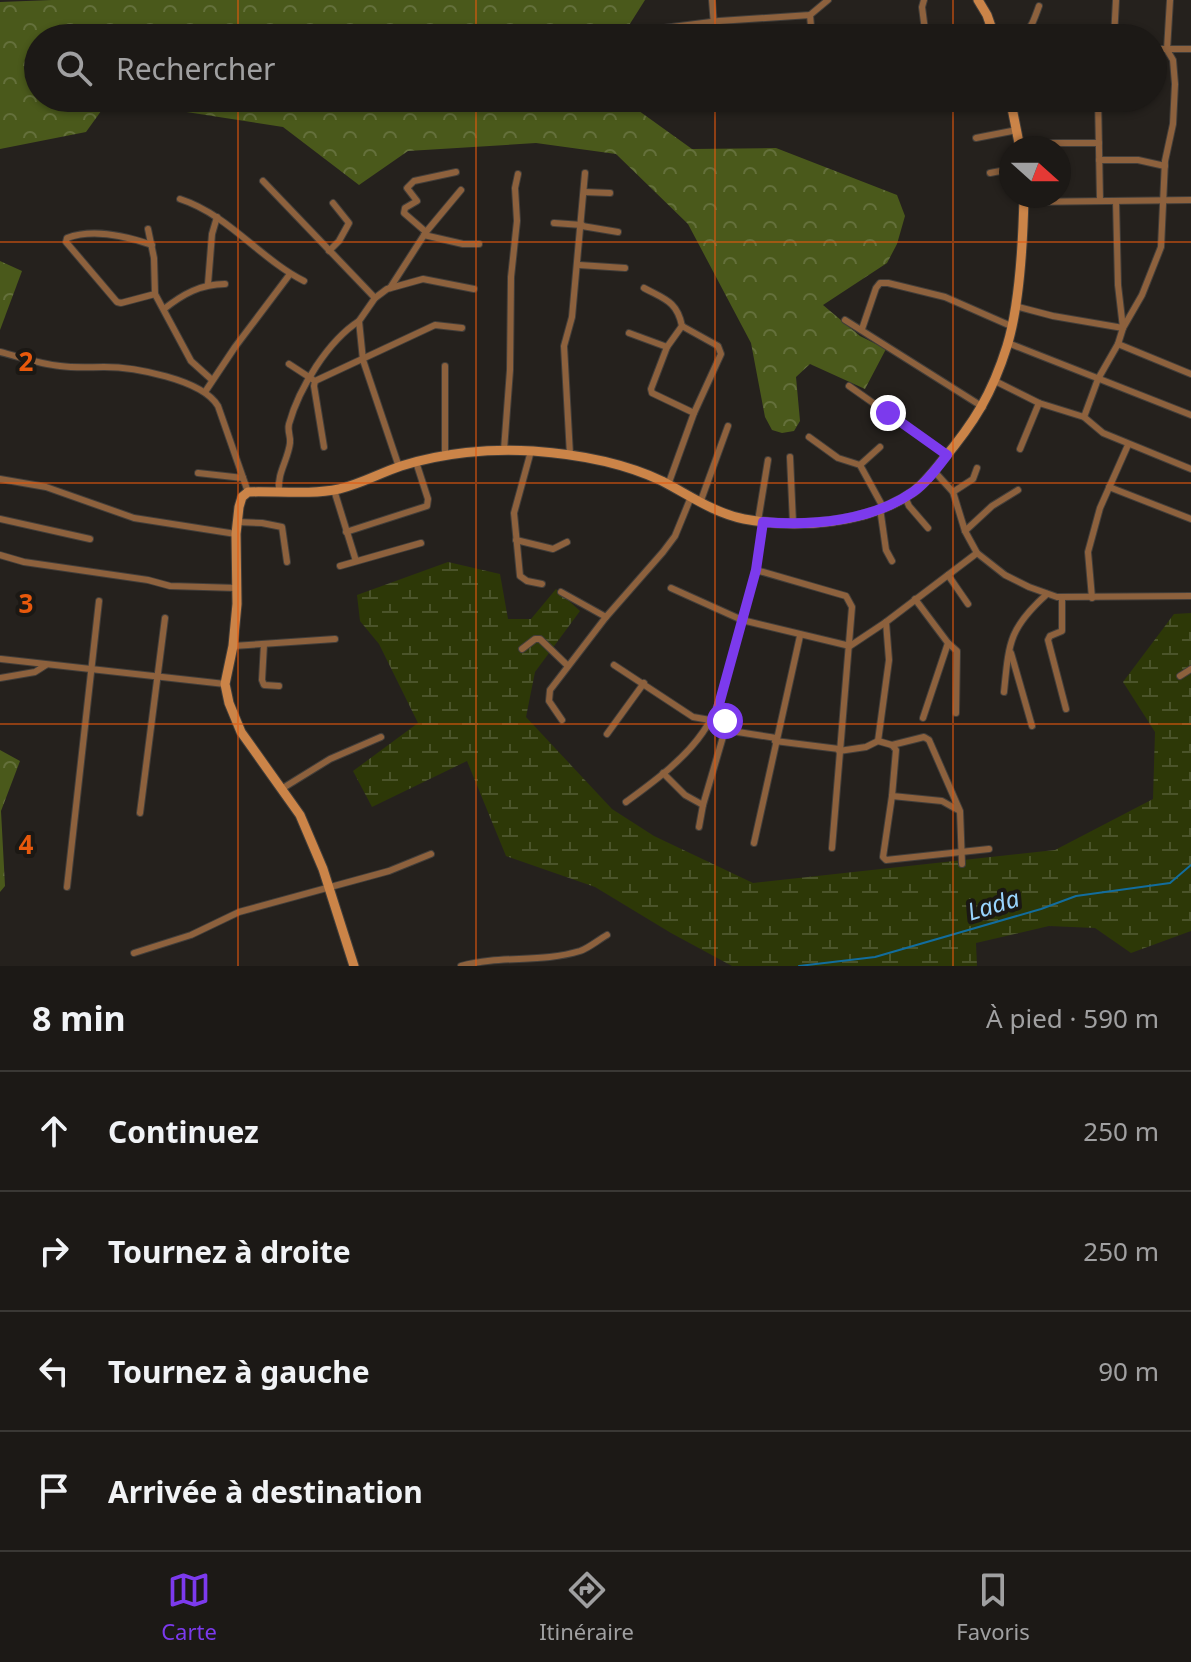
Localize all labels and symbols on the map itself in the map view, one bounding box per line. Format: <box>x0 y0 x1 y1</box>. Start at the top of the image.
north arrow <box>999 136 1071 208</box>
text: 2 <box>19 343 34 379</box>
route end <box>870 395 906 431</box>
text: 3 <box>19 585 33 621</box>
route start <box>707 703 743 739</box>
text: 4 <box>19 826 34 862</box>
water label: Lada <box>963 880 1023 927</box>

